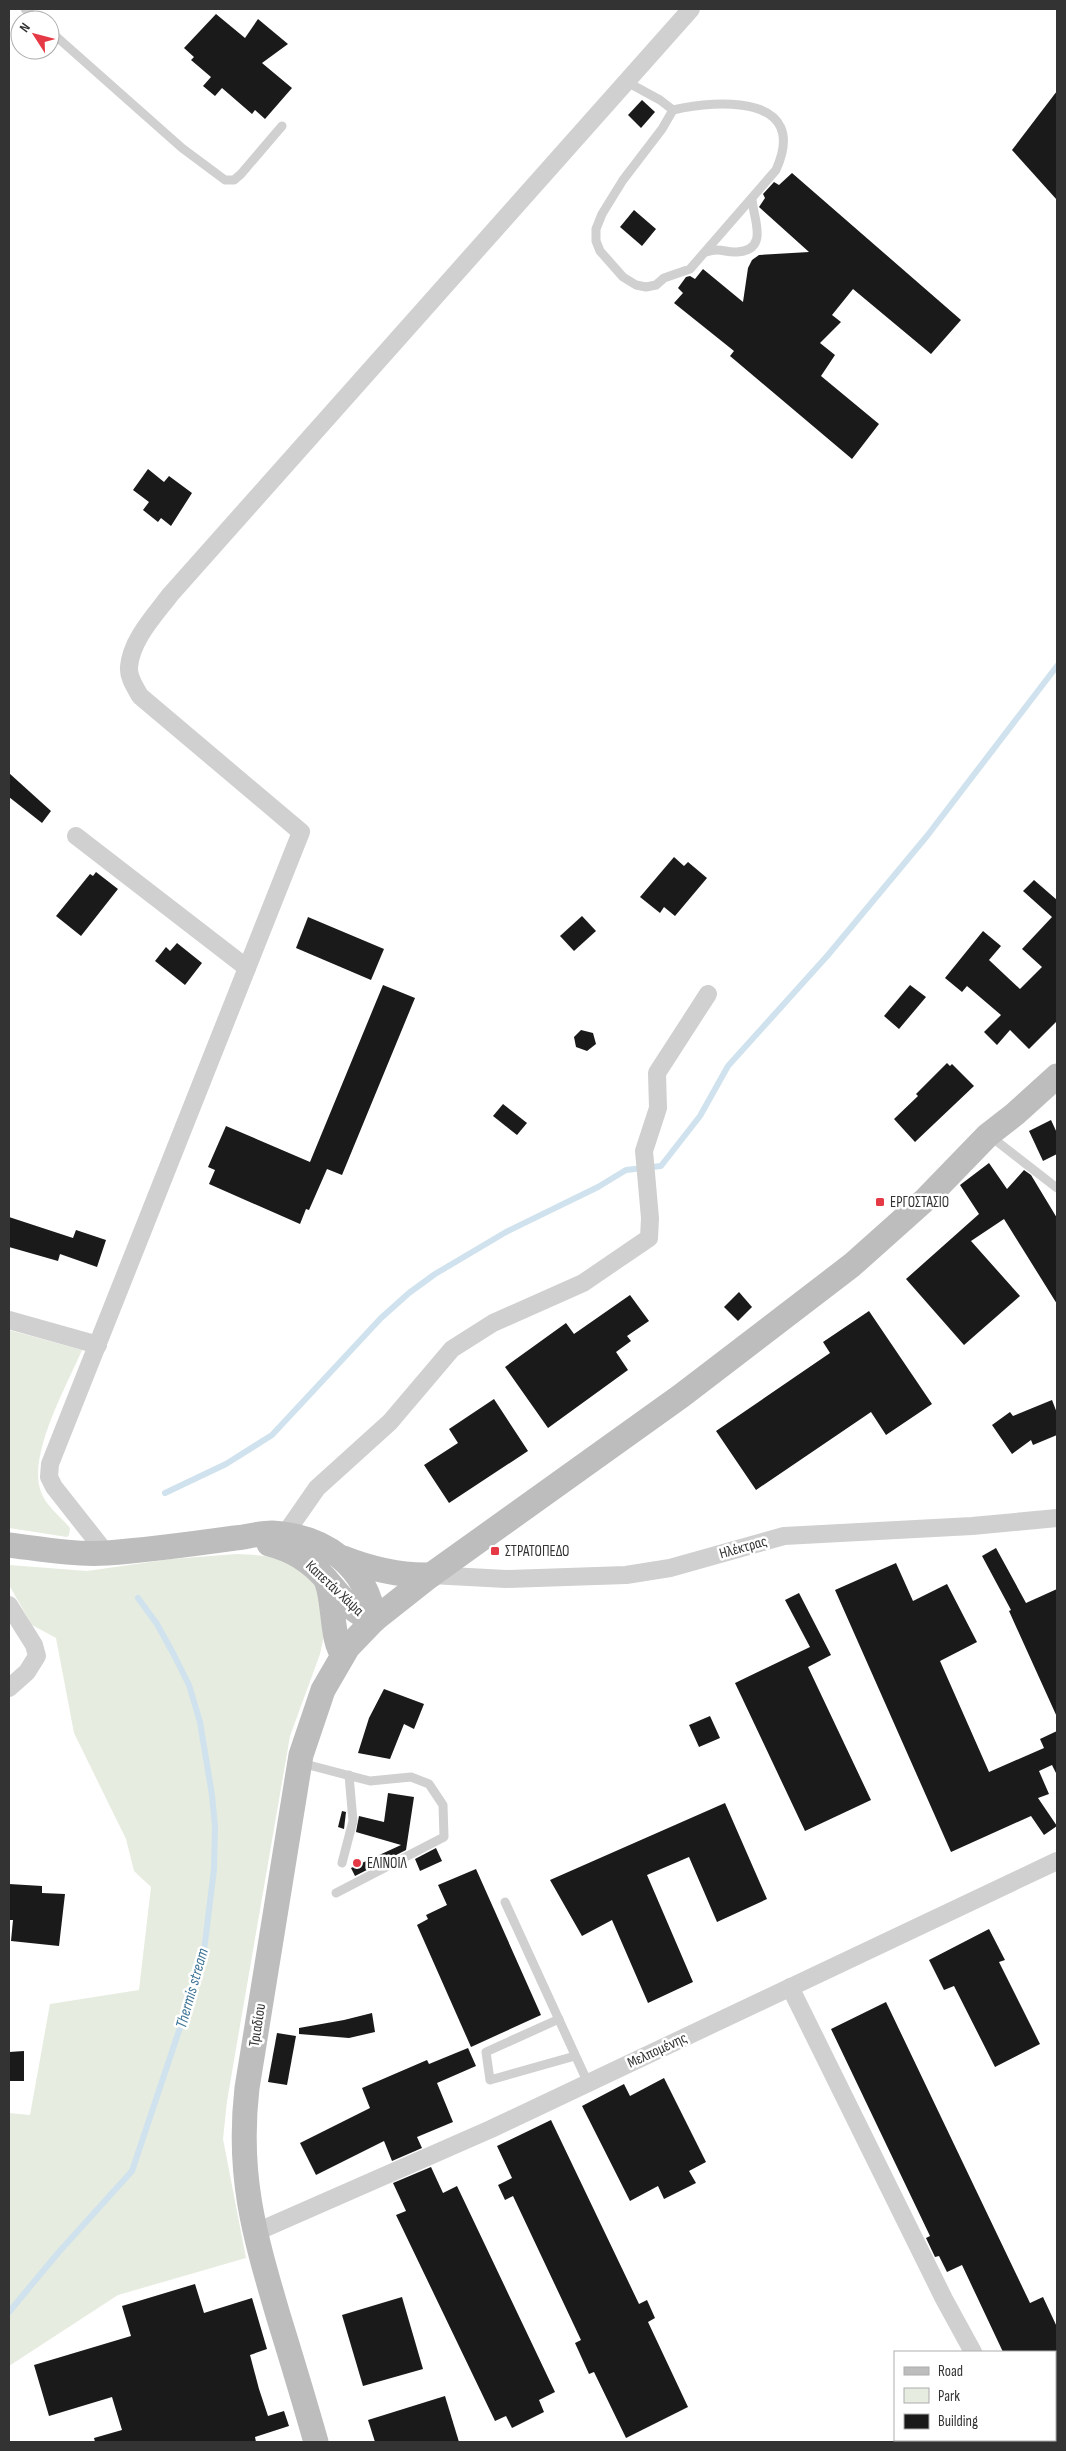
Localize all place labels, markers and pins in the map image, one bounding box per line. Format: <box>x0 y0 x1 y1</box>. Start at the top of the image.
place label: ΕΡΓΟΣΤΑΣΙΟ <box>890 1193 949 1212</box>
marker: ΕΡΓΟΣΤΑΣΙΟ <box>874 1196 886 1208</box>
place label: ΣΤΡΑΤΟΠΕΔΟ <box>505 1542 569 1561</box>
marker: ΣΤΡΑΤΟΠΕΔΟ <box>489 1545 501 1557</box>
place label: ΕΛΙΝΟΙΛ <box>367 1854 407 1873</box>
marker: ΕΛΙΝΟΙΛ <box>351 1857 363 1869</box>

